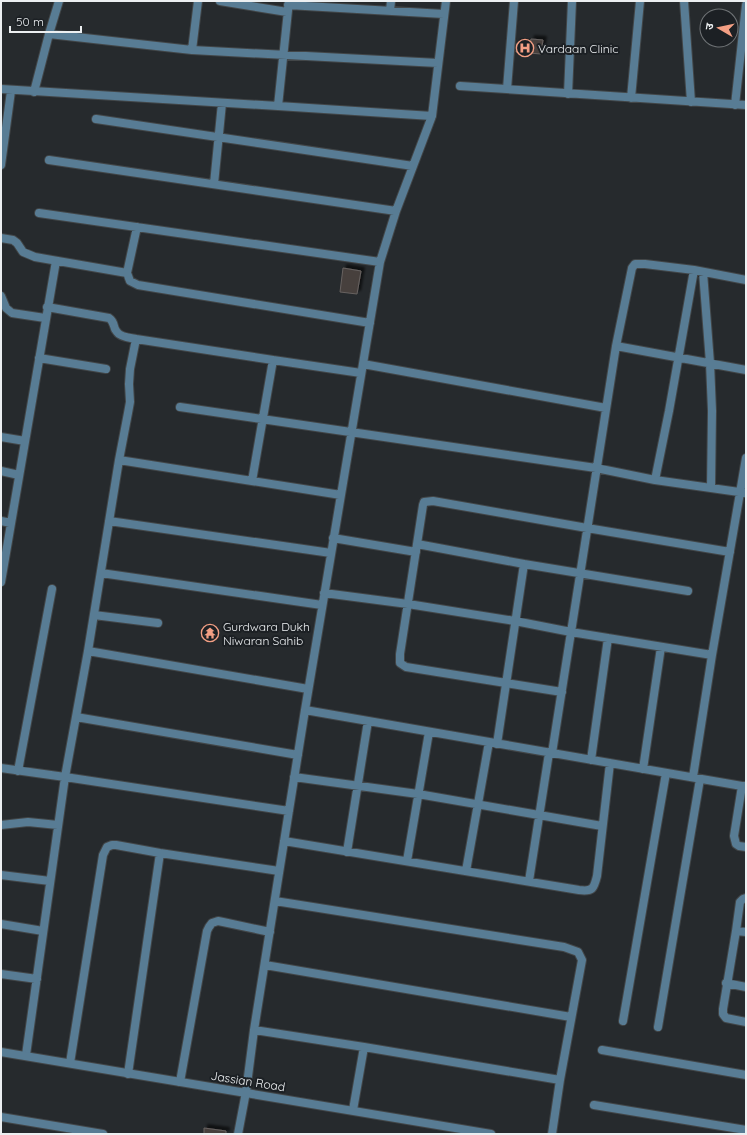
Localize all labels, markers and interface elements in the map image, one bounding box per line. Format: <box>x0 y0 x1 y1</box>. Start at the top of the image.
scale bar <box>10 8 81 34</box>
north arrow <box>699 8 739 48</box>
text: 50 m <box>16 14 44 29</box>
text: उ <box>702 22 717 31</box>
hospital icon: Vardaan Clinic <box>515 38 535 58</box>
place label: Vardaan Clinic <box>538 41 619 56</box>
place label: Gurdwara Dukh Niwaran Sahib <box>223 619 310 648</box>
temple icon: Gurdwara Dukh Niwaran Sahib <box>200 623 220 643</box>
street label: Jassian Road <box>210 1068 286 1094</box>

